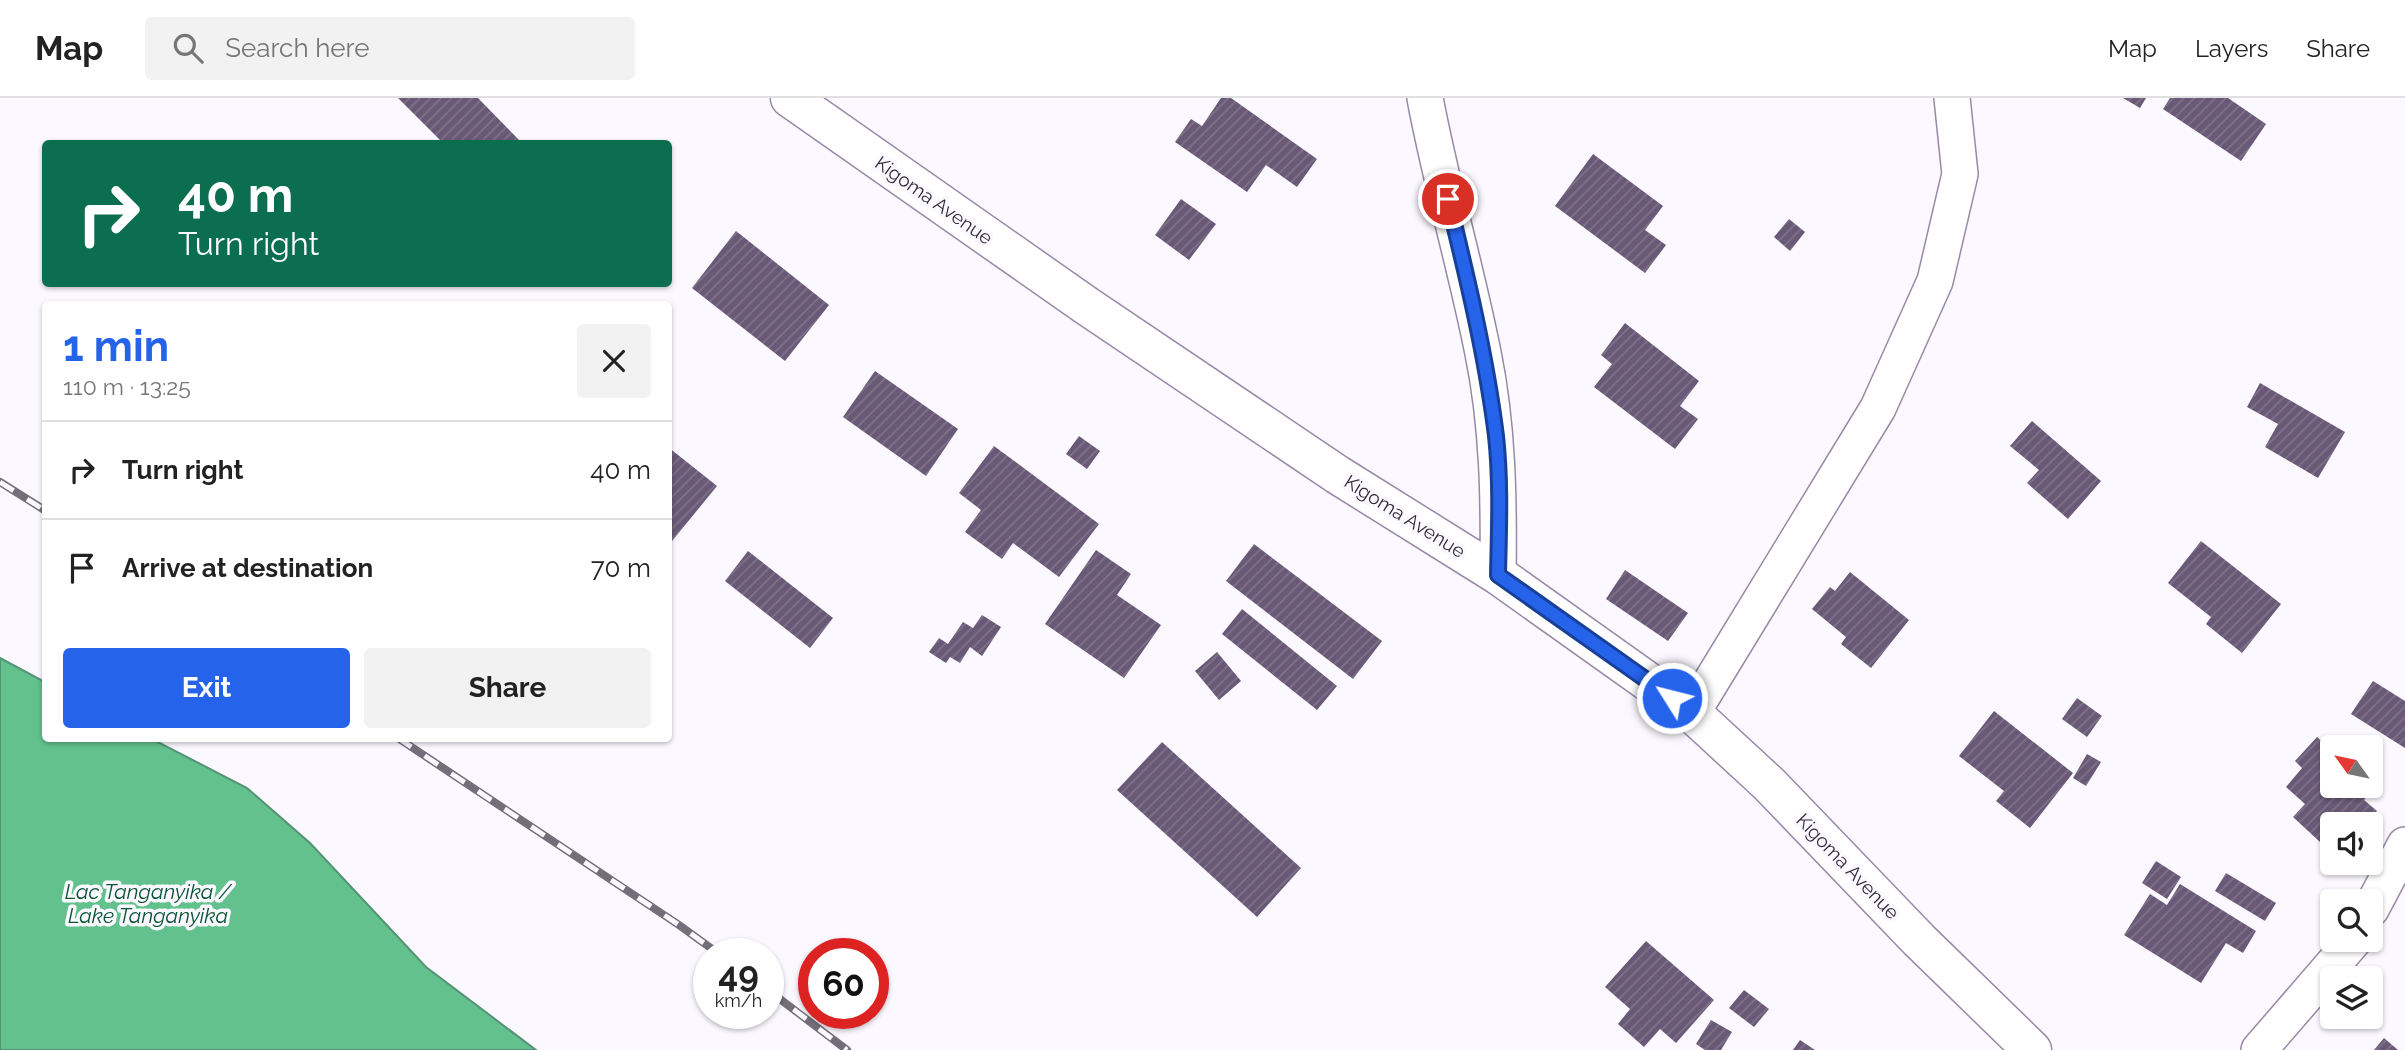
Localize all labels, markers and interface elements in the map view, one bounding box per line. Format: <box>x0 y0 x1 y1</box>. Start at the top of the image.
search box <box>145 17 635 80</box>
text: Map <box>35 29 103 68</box>
icon: search <box>169 29 207 67</box>
text: Search here <box>225 33 370 63</box>
text: Map <box>2108 34 2157 63</box>
text: Layers <box>2195 34 2268 63</box>
text: Share <box>2306 34 2370 63</box>
street label: Kigoma Avenue <box>871 151 997 249</box>
text: 40 m <box>178 166 293 223</box>
icon: right <box>63 168 154 259</box>
pin <box>1418 169 1478 229</box>
icon: arrive <box>1429 180 1467 218</box>
text: Turn right <box>178 225 319 262</box>
text: 1 min <box>63 322 169 371</box>
button: close <box>577 324 651 398</box>
text: 110 m · 13:25 <box>63 373 191 400</box>
icon: right <box>63 451 101 489</box>
text: Turn right <box>122 455 243 485</box>
text: 40 m <box>590 455 651 485</box>
street label: Kigoma Avenue <box>1341 470 1469 562</box>
icon: arrive <box>63 549 101 587</box>
text: Arrive at destination <box>122 553 373 583</box>
text: 70 m <box>591 553 651 583</box>
button: Exit <box>63 648 350 728</box>
button: Share <box>364 648 651 728</box>
position arrow <box>1635 661 1709 735</box>
north arrow <box>2320 735 2384 798</box>
map controls <box>2320 735 2383 1029</box>
street label: Kigoma Avenue <box>1792 809 1904 923</box>
button: sound <box>2320 812 2383 875</box>
water label: Lac Tanganyika / Lake Tanganyika <box>65 879 233 928</box>
button: search <box>2320 889 2383 952</box>
speed limit sign: 60 <box>798 938 889 1029</box>
text: 49 <box>718 954 759 995</box>
button: layers <box>2320 966 2383 1029</box>
text: km/h <box>715 990 762 1011</box>

